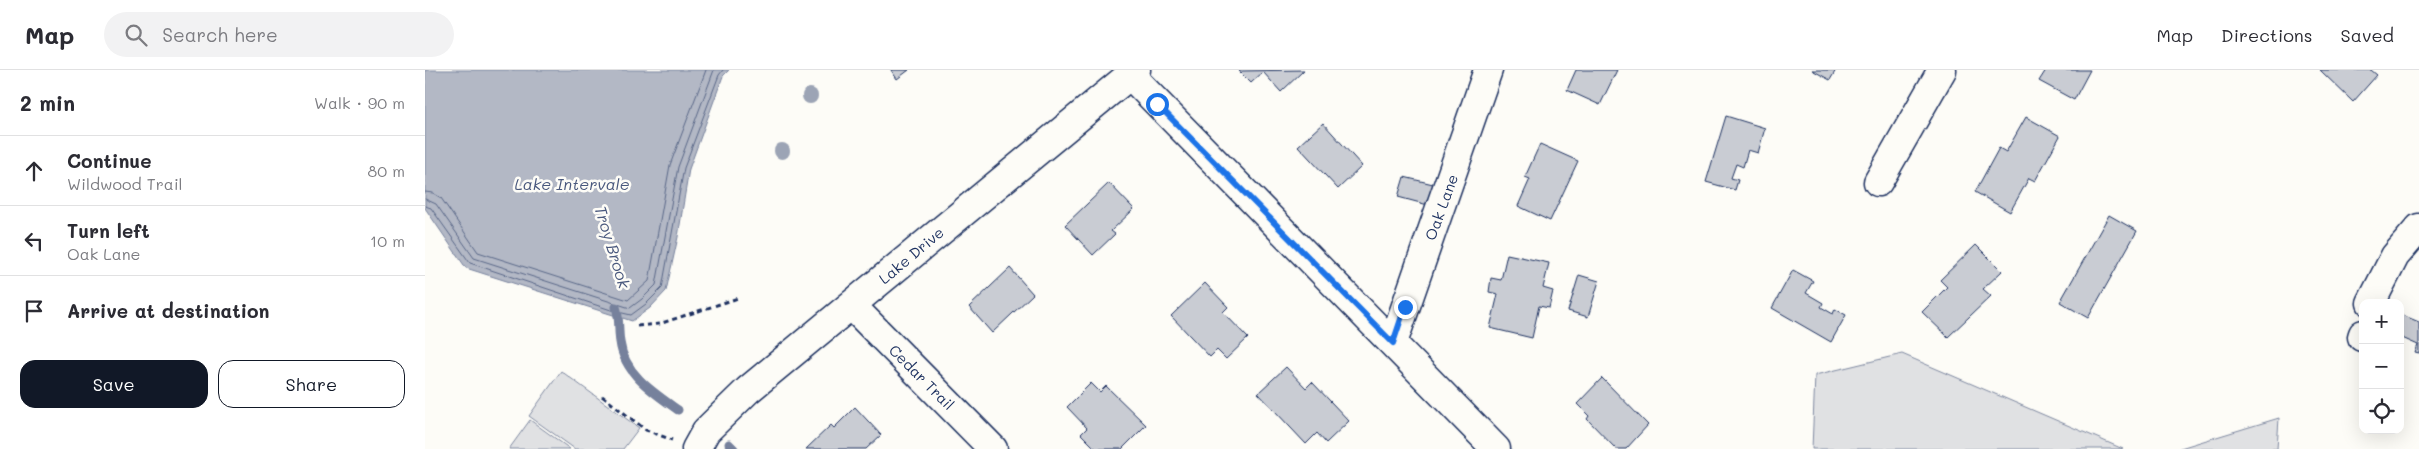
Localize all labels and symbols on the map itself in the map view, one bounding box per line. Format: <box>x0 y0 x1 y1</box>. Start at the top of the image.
route start <box>1146 93 1169 116</box>
street label: Oak Lane <box>1420 171 1462 243</box>
water label: Lake Intervale <box>514 173 630 194</box>
water label: Troy Brook <box>590 203 636 291</box>
street label: Lake Drive <box>874 222 948 288</box>
route end <box>1394 296 1417 319</box>
street label: Cedar Trail <box>885 340 959 414</box>

